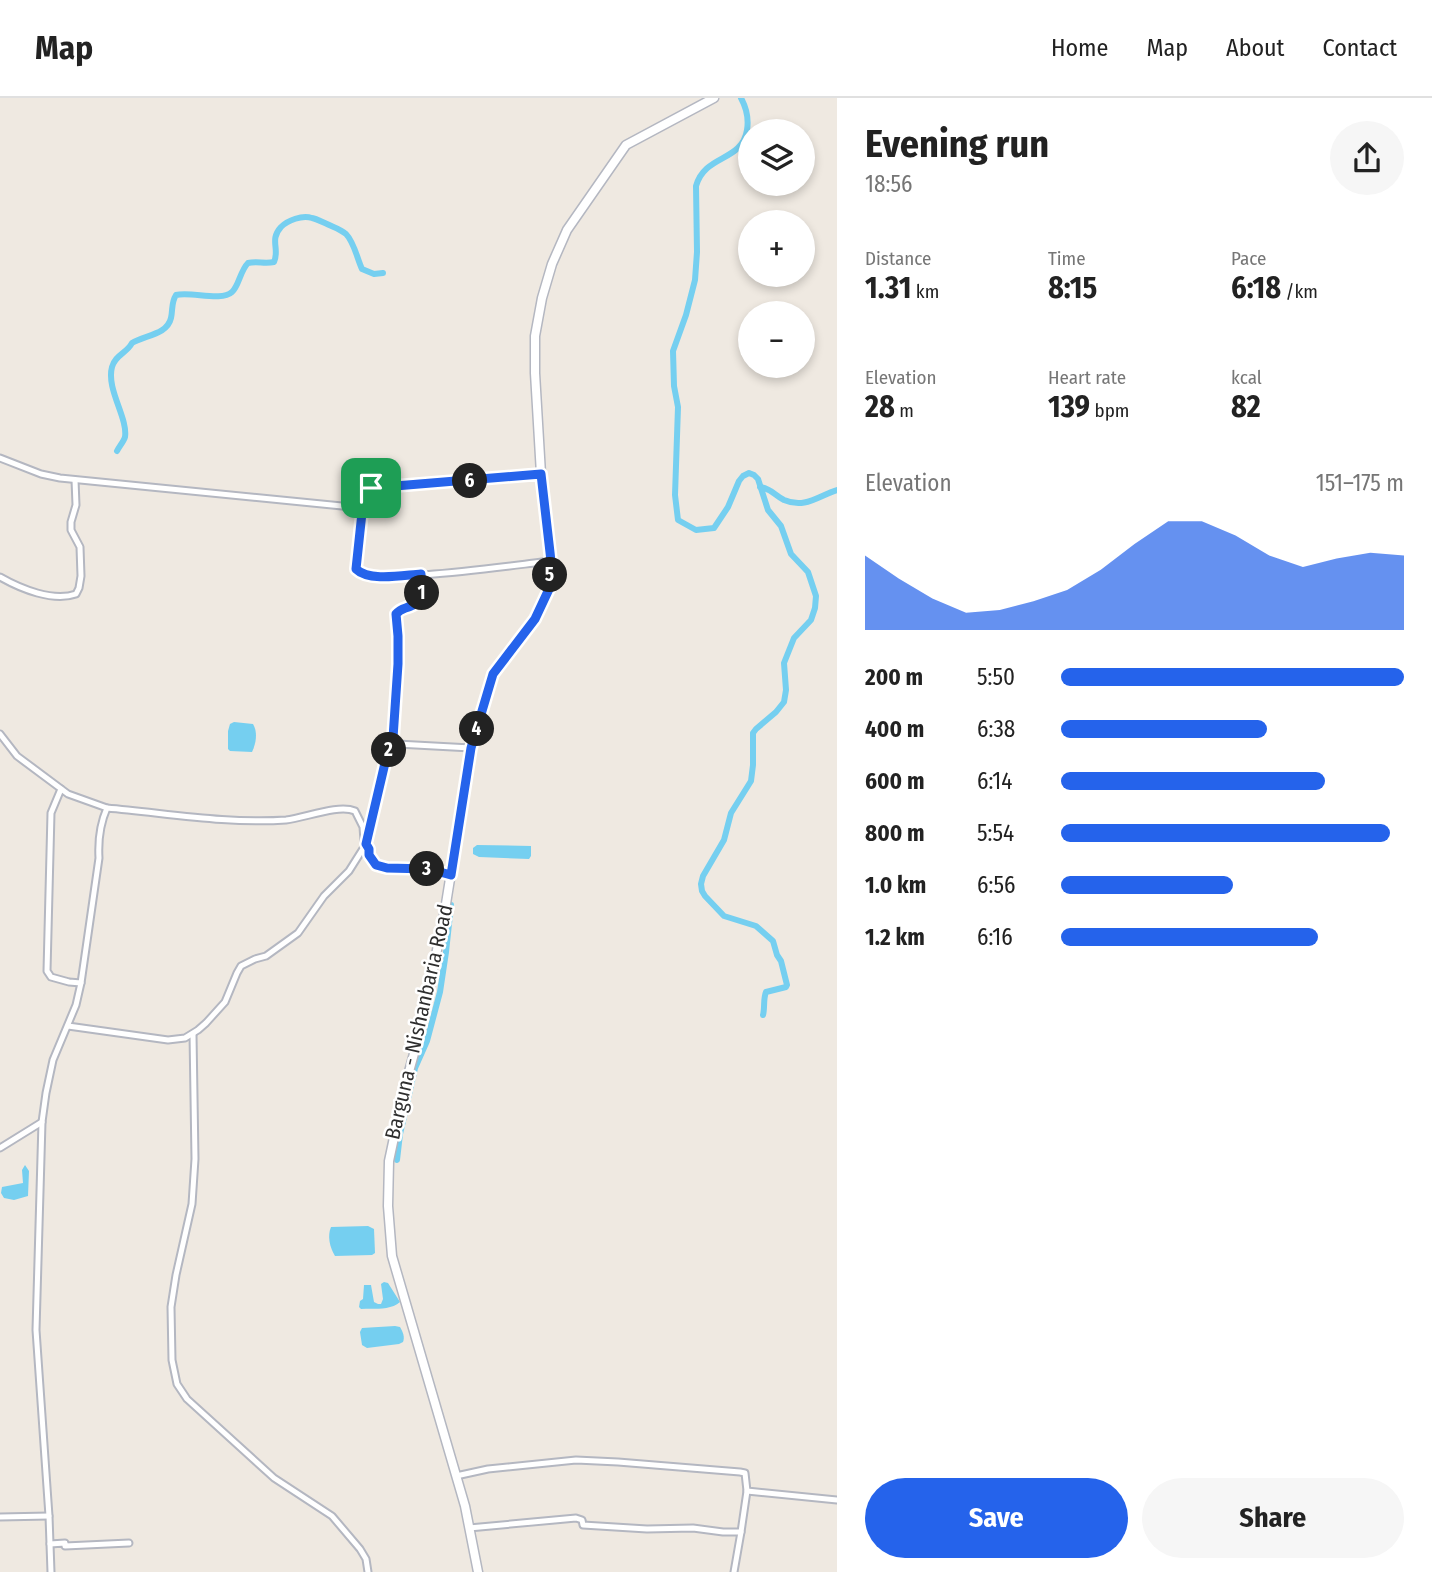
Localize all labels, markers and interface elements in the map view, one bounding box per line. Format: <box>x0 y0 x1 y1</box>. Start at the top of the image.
text: Map <box>35 28 93 68</box>
text: Home <box>1051 34 1108 62</box>
text: Map <box>1146 34 1188 62</box>
text: About <box>1226 34 1284 62</box>
text: Contact <box>1322 34 1397 62</box>
map controls <box>738 119 815 378</box>
button: layers <box>738 119 815 196</box>
text: Evening run <box>865 121 1049 167</box>
button: share <box>1330 121 1404 195</box>
text: 18:56 <box>865 170 912 198</box>
button: + <box>738 210 815 287</box>
text: Distance <box>865 247 932 270</box>
text: Time <box>1048 247 1086 270</box>
text: Pace <box>1231 247 1266 270</box>
text: 1.31 <box>865 270 911 306</box>
text: 8:15 <box>1048 270 1097 306</box>
text: 6:18 <box>1231 270 1281 306</box>
text: km <box>911 280 939 303</box>
text: /km <box>1281 280 1318 303</box>
button: − <box>738 301 815 378</box>
text: Elevation <box>865 366 937 389</box>
text: Heart rate <box>1048 366 1126 389</box>
text: kcal <box>1231 366 1262 389</box>
text: 28 <box>865 389 895 425</box>
text: 139 <box>1048 389 1090 425</box>
text: 82 <box>1231 389 1261 425</box>
text: m <box>895 399 914 422</box>
text: bpm <box>1090 399 1129 422</box>
pin <box>341 458 401 518</box>
pin: 6 <box>452 464 488 498</box>
icon: arrive <box>352 469 390 507</box>
text: 6 <box>465 469 474 492</box>
text: Elevation <box>865 469 952 497</box>
text: 151–175 m <box>1316 469 1404 497</box>
pin: 5 <box>532 558 568 592</box>
text: 5 <box>545 563 554 586</box>
pin: 1 <box>404 575 440 610</box>
text: 1 <box>417 581 426 604</box>
text: 200 m <box>865 663 923 691</box>
text: 5:50 <box>977 663 1015 691</box>
pin: 4 <box>460 712 494 746</box>
text: 400 m <box>865 715 924 743</box>
text: 6:38 <box>977 715 1015 743</box>
text: 4 <box>472 717 481 740</box>
pin: 2 <box>372 732 406 768</box>
text: 2 <box>384 738 393 761</box>
text: 600 m <box>865 767 924 795</box>
text: 6:14 <box>977 767 1012 795</box>
text: 800 m <box>865 819 925 847</box>
text: 5:54 <box>977 819 1014 847</box>
pin: 3 <box>410 852 444 886</box>
text: 3 <box>422 857 431 880</box>
text: 1.0 km <box>865 871 926 899</box>
text: 6:56 <box>977 871 1015 899</box>
street label: Barguna - Nishanbaria Road <box>379 902 459 1142</box>
text: 1.2 km <box>865 923 925 951</box>
text: 6:16 <box>977 923 1013 951</box>
button: Save <box>865 1478 1128 1558</box>
button: Share <box>1142 1478 1404 1558</box>

